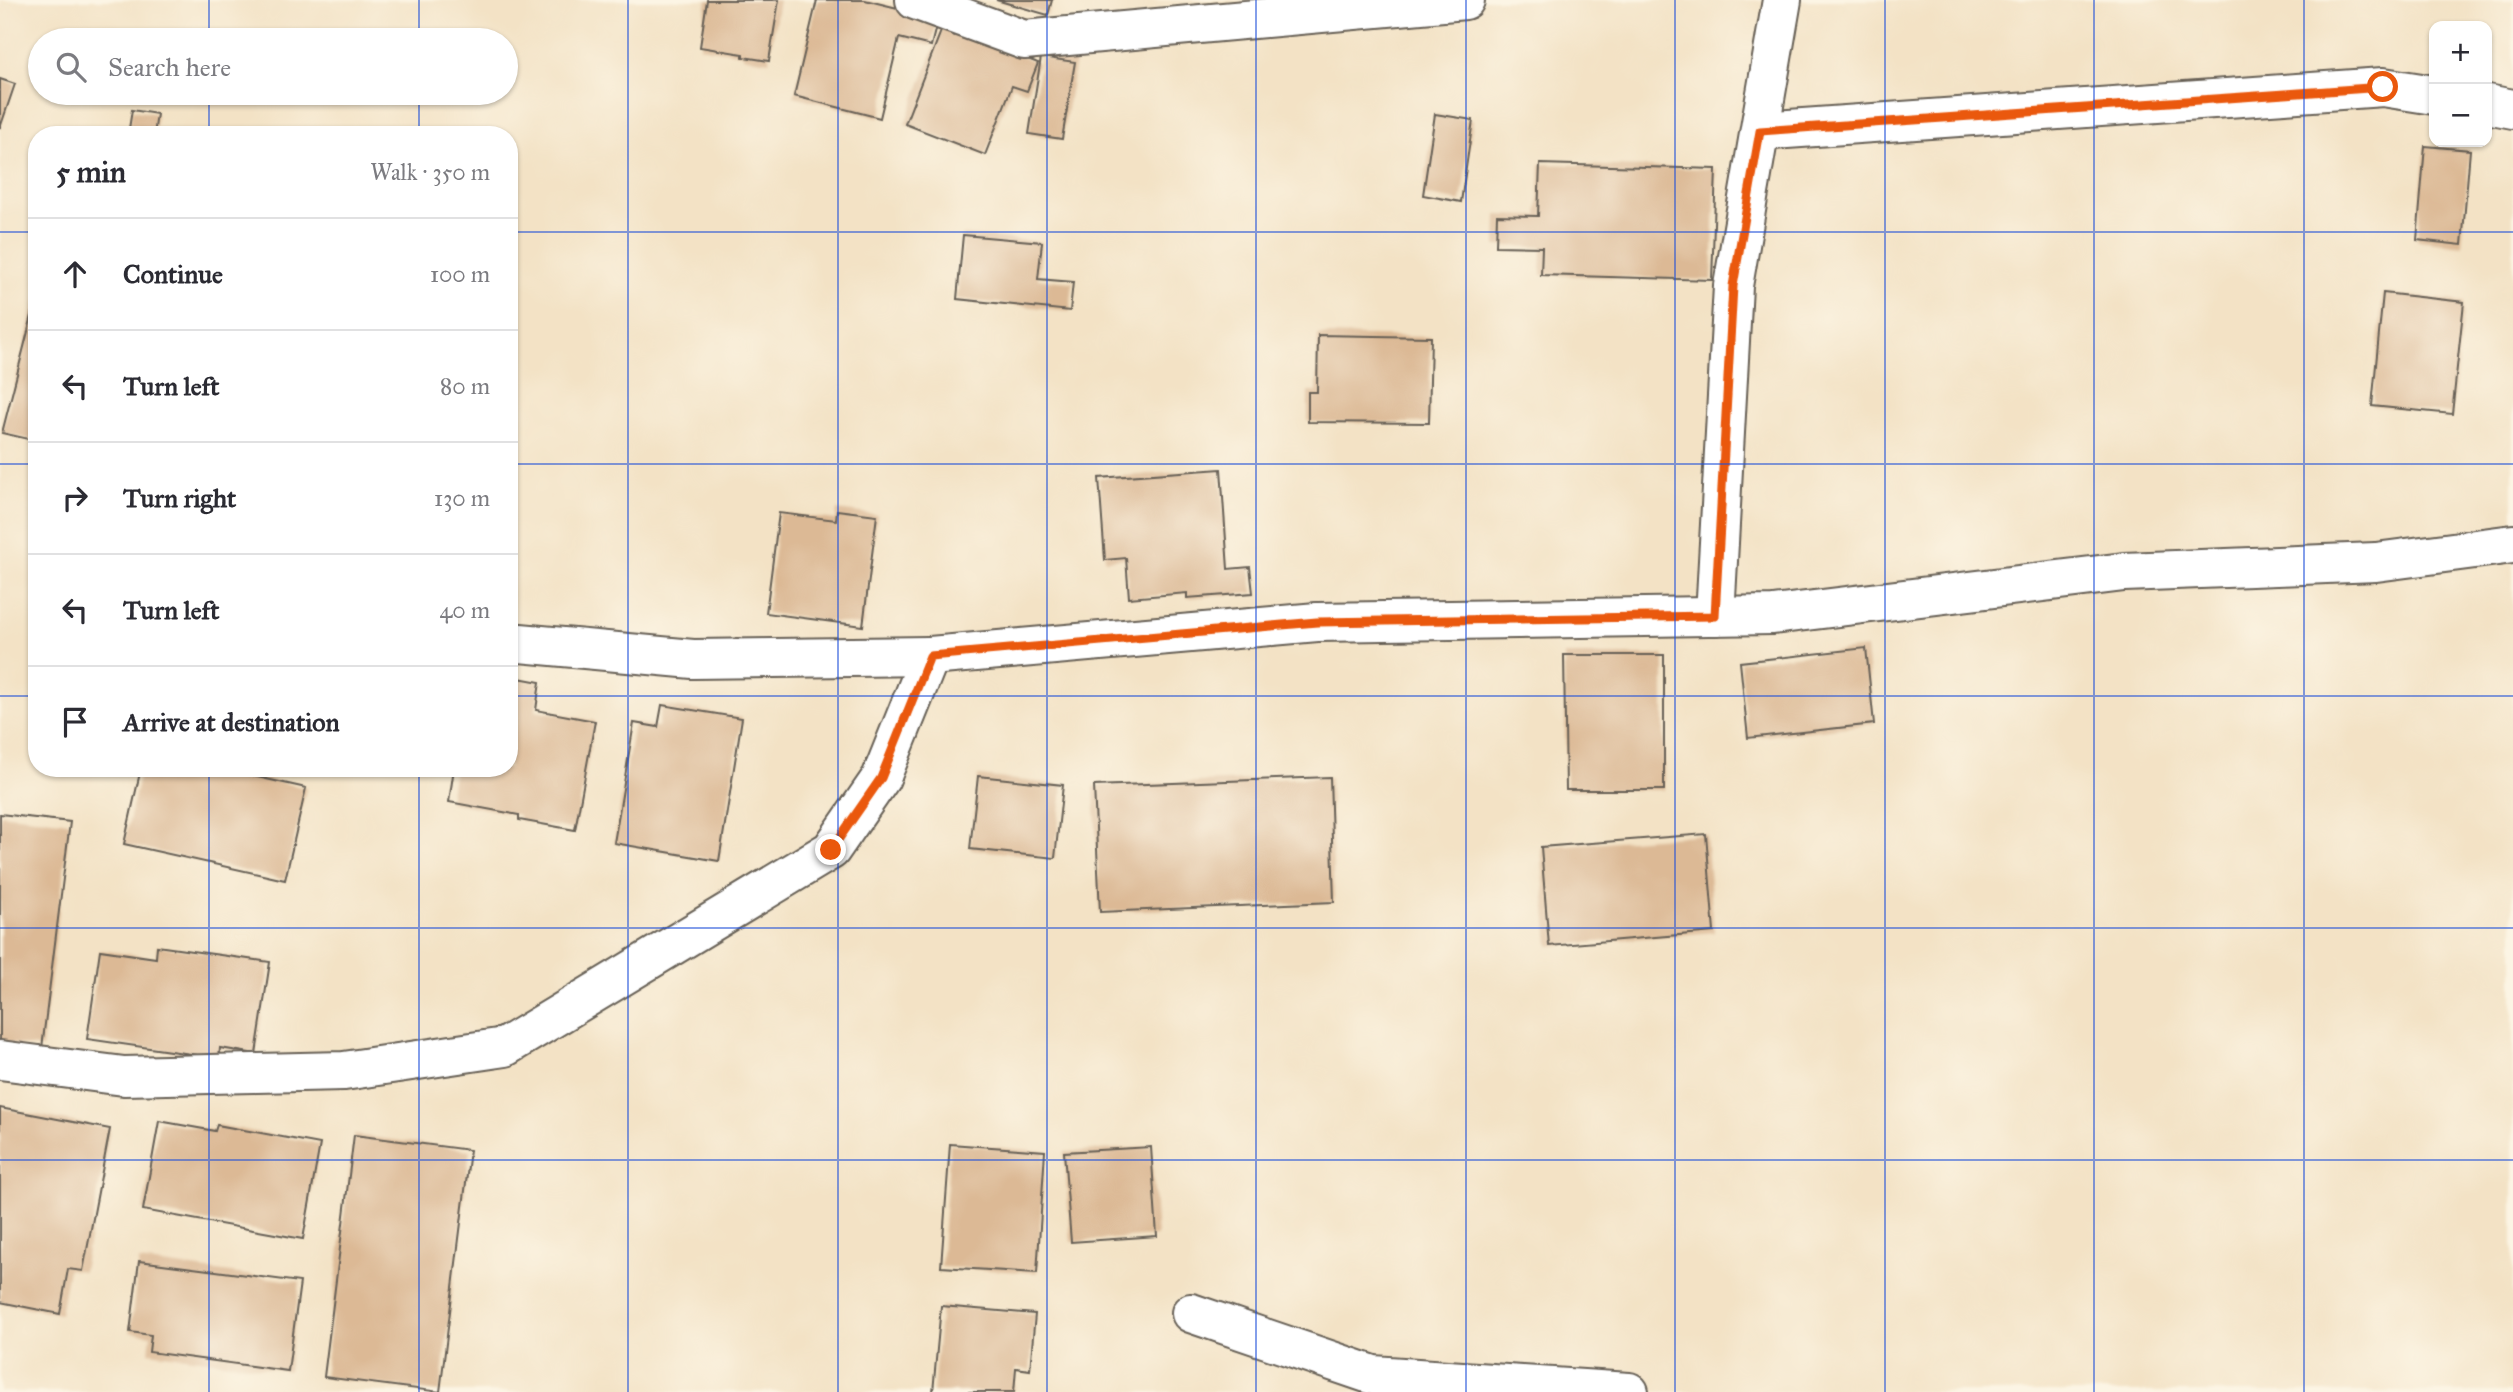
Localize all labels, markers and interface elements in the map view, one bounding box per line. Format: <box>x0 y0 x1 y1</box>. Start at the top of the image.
map controls <box>2429 21 2492 147</box>
button: + <box>2429 21 2492 84</box>
search box <box>28 28 518 105</box>
icon: search <box>52 48 90 86</box>
text: Search here <box>108 51 231 83</box>
route start <box>2367 71 2398 102</box>
button: − <box>2429 84 2492 147</box>
text: 5 min <box>56 154 126 190</box>
text: Walk · 350 m <box>370 158 490 186</box>
icon: ahead <box>56 255 94 293</box>
text: Continue <box>123 258 223 290</box>
text: 100 m <box>430 260 490 288</box>
icon: left <box>56 367 94 405</box>
text: Turn left <box>123 370 219 402</box>
text: 80 m <box>440 372 490 400</box>
icon: right <box>56 479 94 517</box>
text: Turn right <box>123 482 236 514</box>
text: 130 m <box>434 484 490 512</box>
icon: left <box>56 591 94 629</box>
text: Turn left <box>123 594 219 626</box>
text: 40 m <box>440 596 490 624</box>
icon: arrive <box>56 703 94 741</box>
text: Arrive at destination <box>123 706 340 738</box>
route end <box>815 834 846 865</box>

